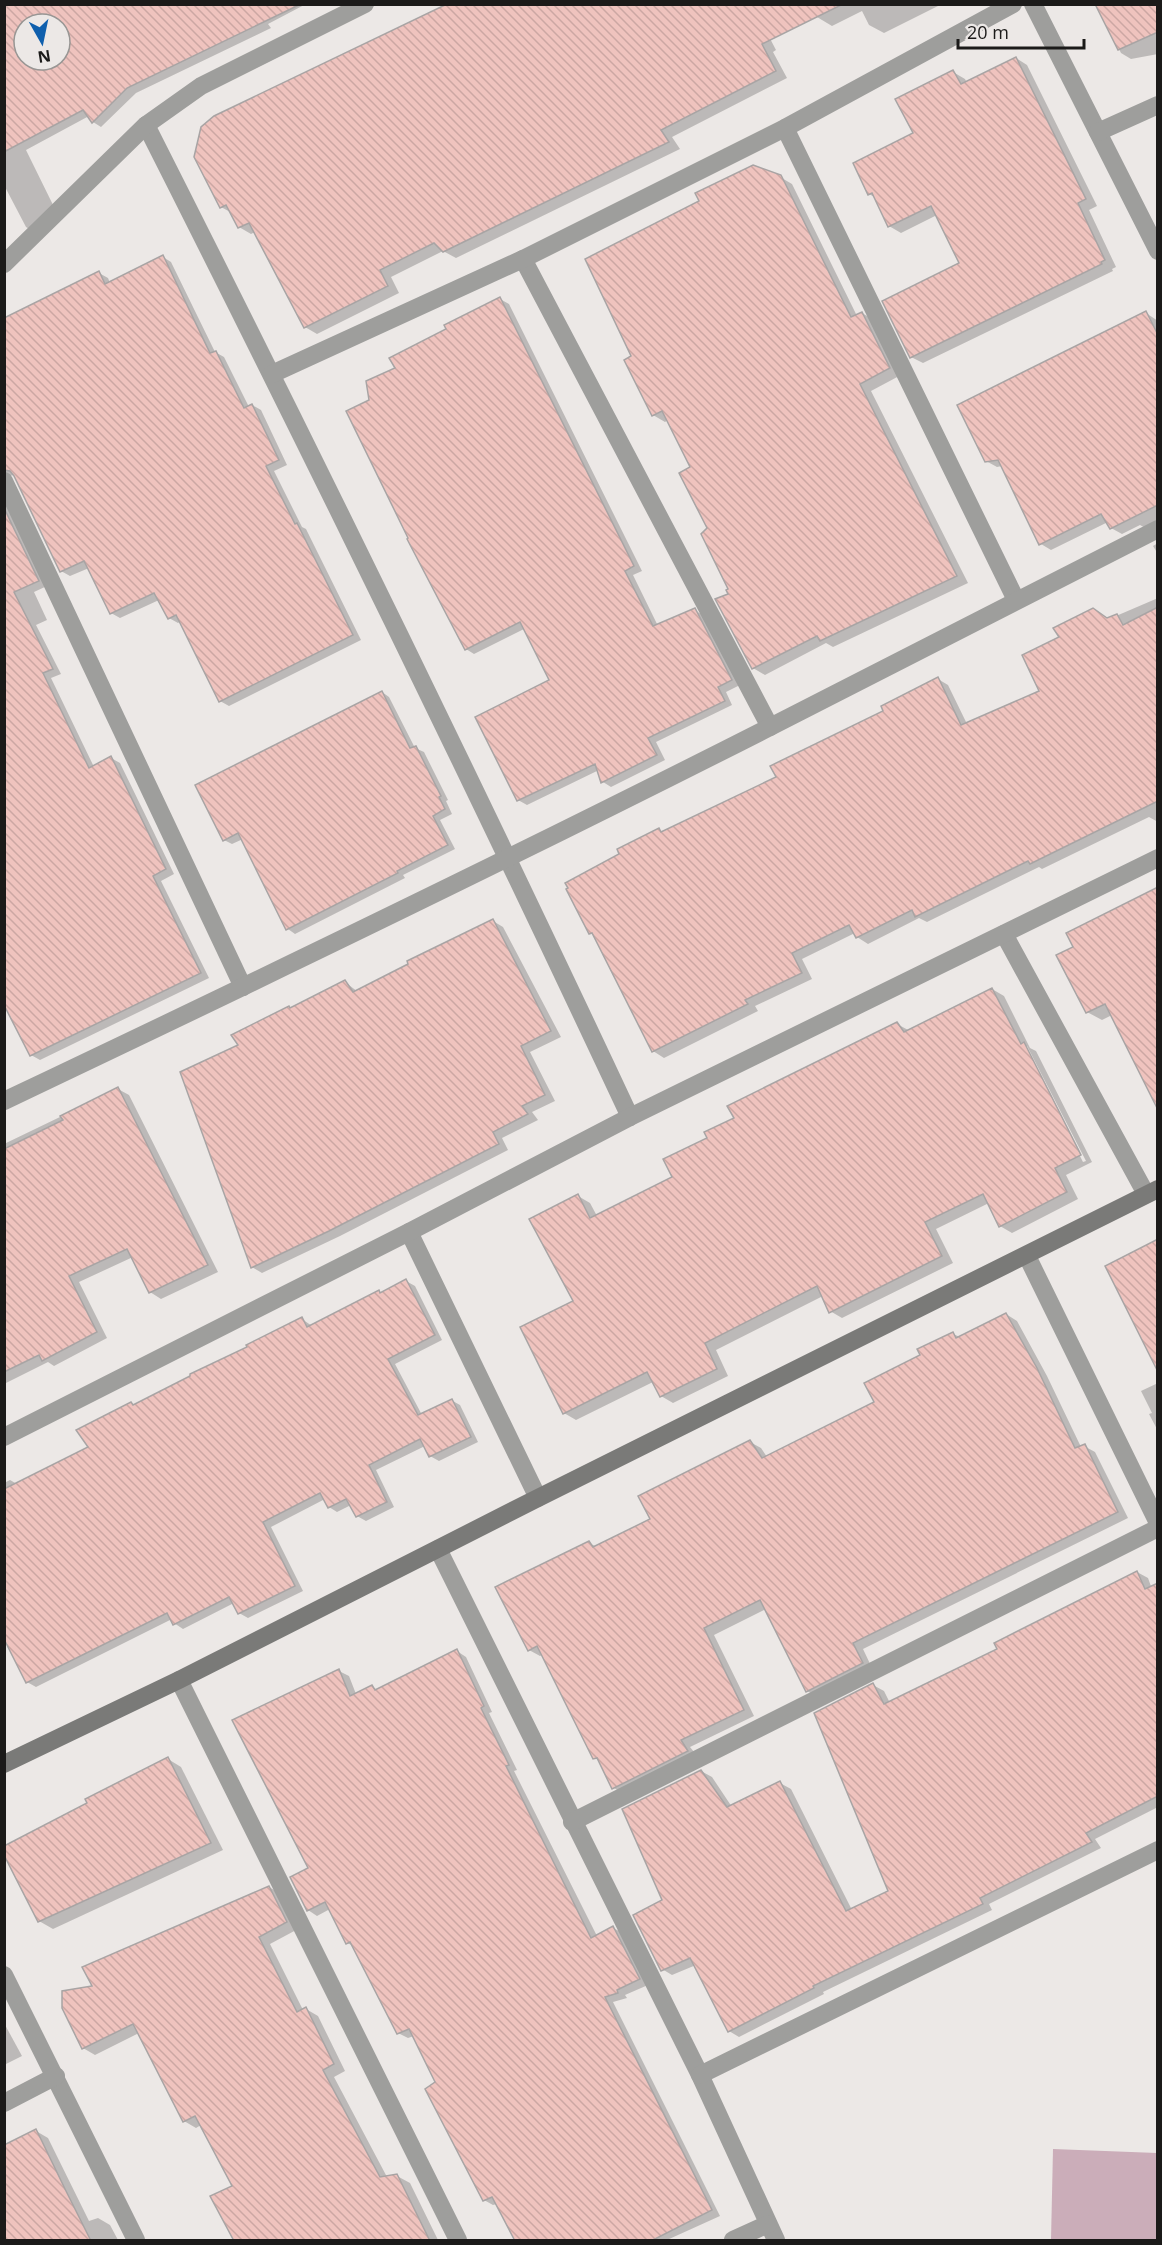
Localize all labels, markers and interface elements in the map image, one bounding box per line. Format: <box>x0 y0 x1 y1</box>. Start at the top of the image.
north arrow <box>12 12 72 72</box>
scale bar <box>958 12 1084 50</box>
text: 20 m <box>967 20 1009 44</box>
text: N <box>36 45 52 69</box>

